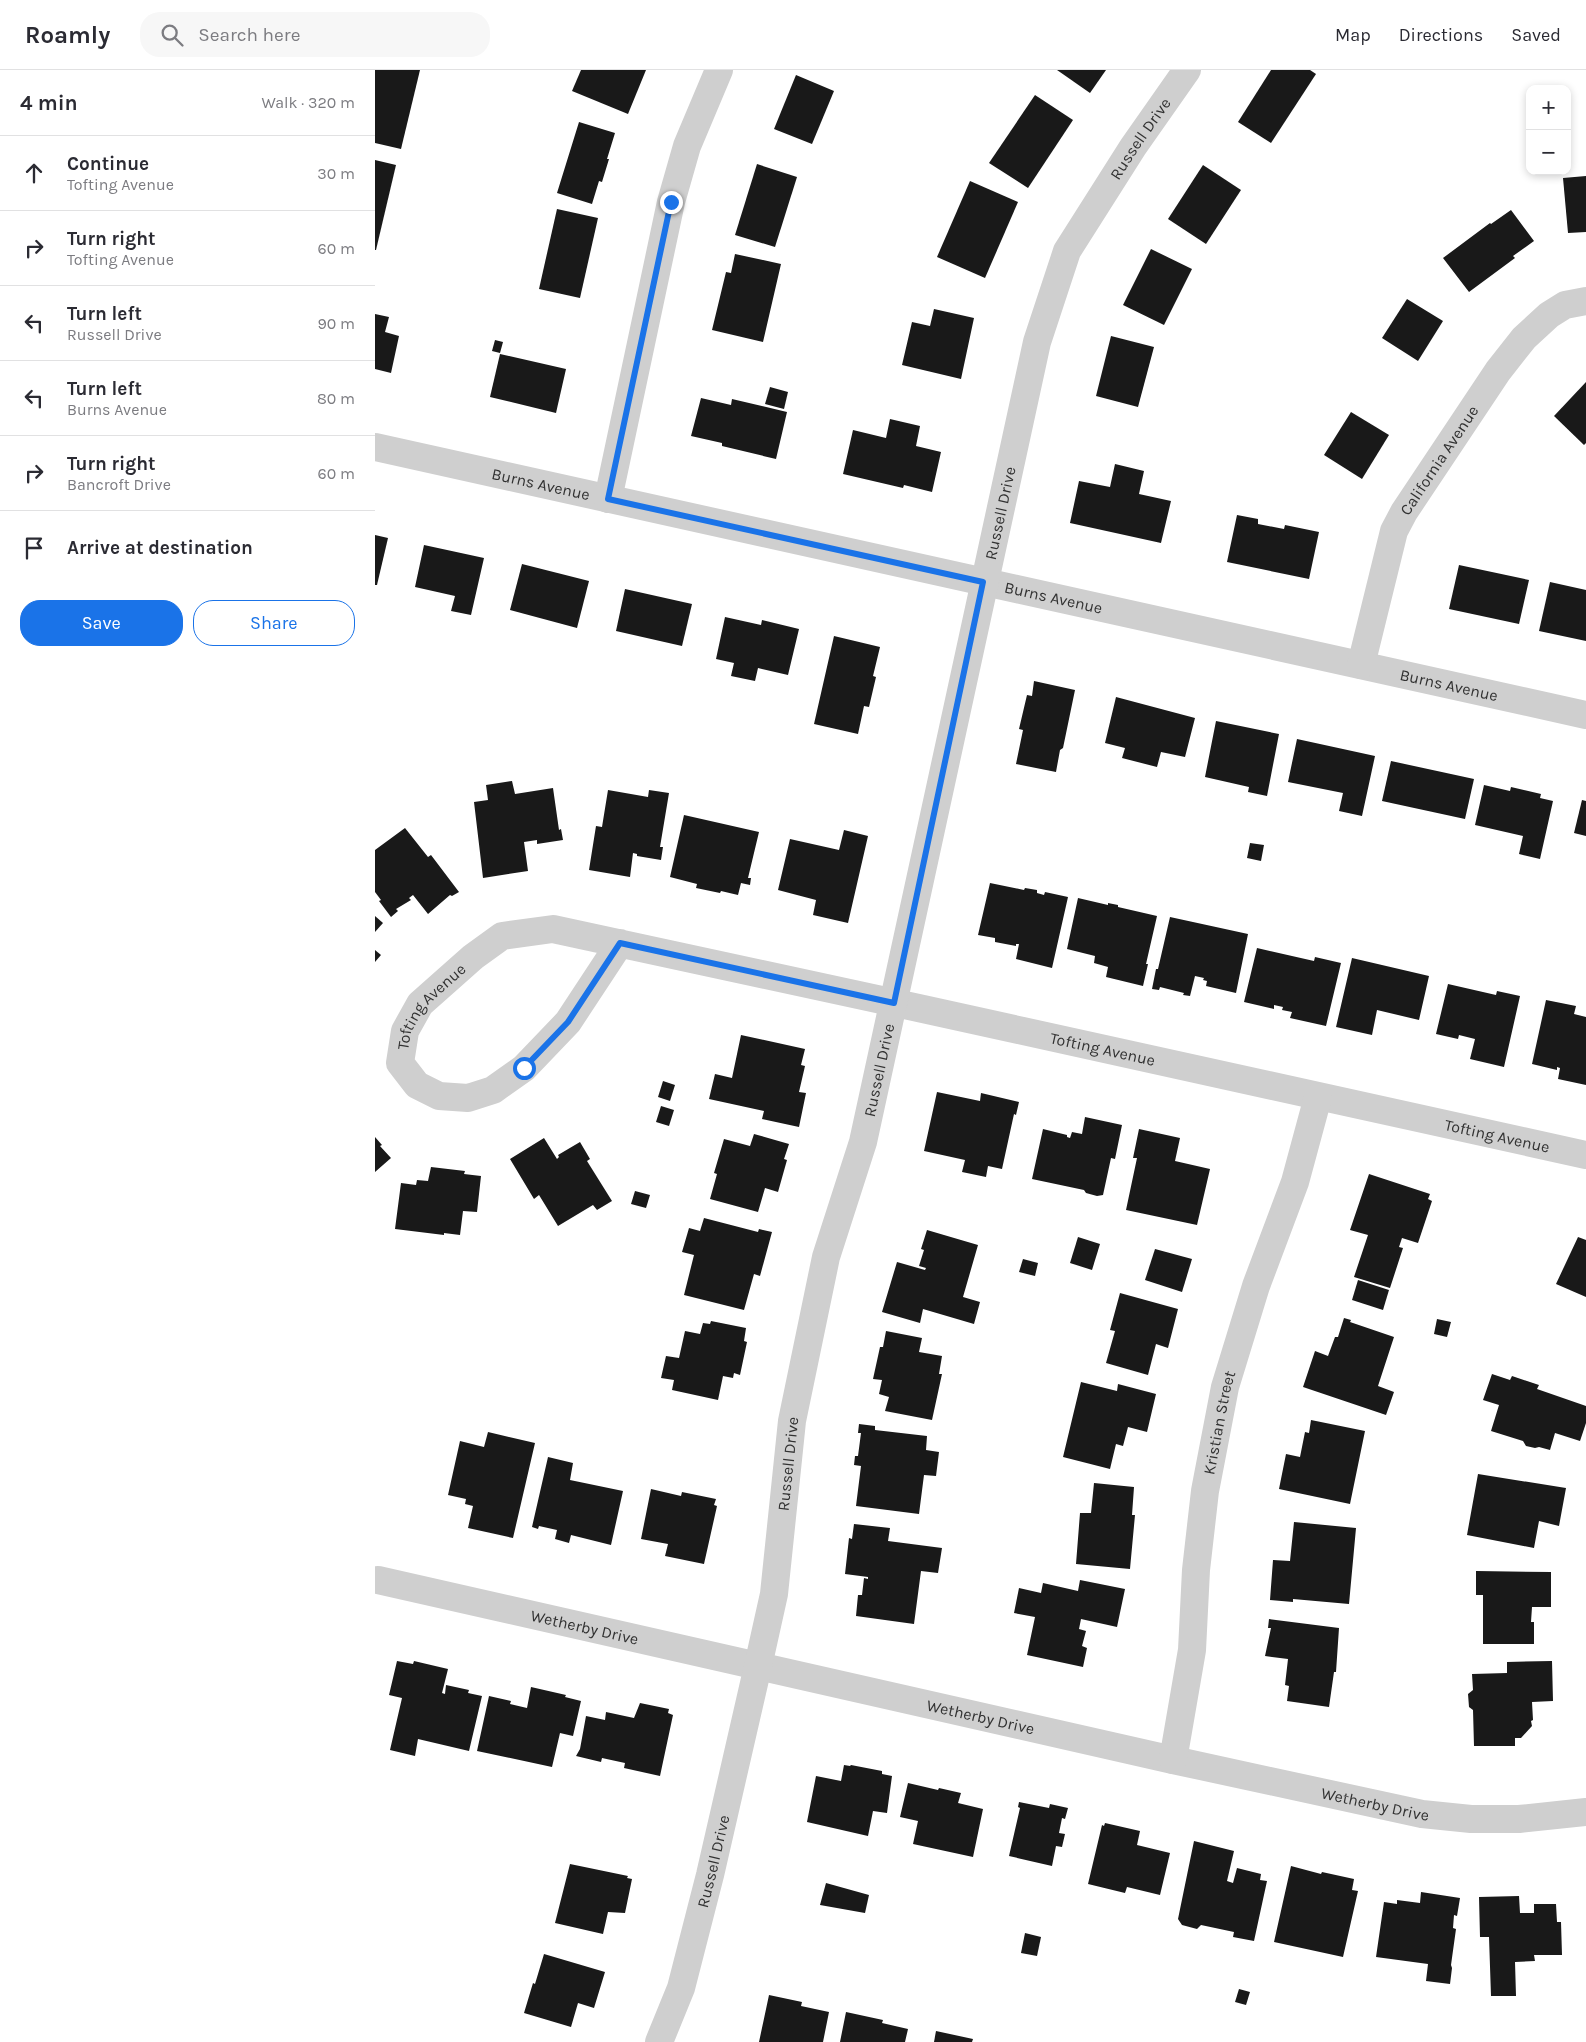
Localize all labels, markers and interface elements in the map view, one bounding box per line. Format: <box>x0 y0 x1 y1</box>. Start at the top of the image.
search box <box>140 12 490 57</box>
text: Roamly <box>25 21 110 49</box>
icon: search <box>158 21 186 49</box>
text: Search here <box>198 24 300 46</box>
text: Map <box>1335 24 1371 46</box>
text: Directions <box>1399 24 1483 46</box>
text: Saved <box>1511 24 1561 46</box>
map controls <box>1526 85 1571 175</box>
button: + <box>1526 85 1571 130</box>
text: 4 min <box>20 91 78 115</box>
text: Walk · 320 m <box>261 93 355 112</box>
street label: Russell Drive <box>1106 94 1175 183</box>
button: − <box>1526 130 1571 175</box>
text: Continue <box>67 153 149 175</box>
icon: ahead <box>20 159 48 187</box>
text: 30 m <box>317 164 355 183</box>
text: Tofting Avenue <box>67 175 174 194</box>
route end <box>660 191 683 214</box>
text: Turn right <box>67 228 156 250</box>
icon: right <box>20 234 48 262</box>
text: 60 m <box>318 239 355 258</box>
text: Tofting Avenue <box>67 250 174 269</box>
text: Turn left <box>67 303 142 325</box>
icon: left <box>20 309 48 337</box>
text: 90 m <box>317 314 355 333</box>
text: Russell Drive <box>67 325 162 344</box>
text: Turn left <box>67 378 142 400</box>
icon: left <box>20 384 48 412</box>
text: 80 m <box>317 389 355 408</box>
text: Burns Avenue <box>67 400 167 419</box>
street label: California Avenue <box>1396 402 1482 519</box>
text: Turn right <box>67 453 156 475</box>
icon: right <box>20 459 48 487</box>
text: 60 m <box>318 464 355 483</box>
street label: Burns Avenue <box>490 464 592 504</box>
street label: Russell Drive <box>981 465 1020 562</box>
text: Bancroft Drive <box>67 475 171 494</box>
icon: arrive <box>20 534 48 562</box>
text: Arrive at destination <box>67 537 253 559</box>
street label: Burns Avenue <box>1003 578 1104 618</box>
button: Save <box>20 600 183 646</box>
button: Share <box>193 600 355 646</box>
street label: Burns Avenue <box>1398 665 1500 705</box>
street label: Tofting Avenue <box>393 959 469 1051</box>
street label: Russell Drive <box>860 1022 898 1119</box>
street label: Tofting Avenue <box>1048 1028 1157 1070</box>
route start <box>513 1057 536 1080</box>
street label: Tofting Avenue <box>1443 1115 1552 1157</box>
street label: Kristian Street <box>1199 1368 1239 1476</box>
street label: Russell Drive <box>774 1415 803 1512</box>
street label: Wetherby Drive <box>529 1606 640 1649</box>
street label: Wetherby Drive <box>925 1696 1036 1738</box>
street label: Wetherby Drive <box>1319 1783 1430 1825</box>
street label: Russell Drive <box>693 1813 733 1910</box>

